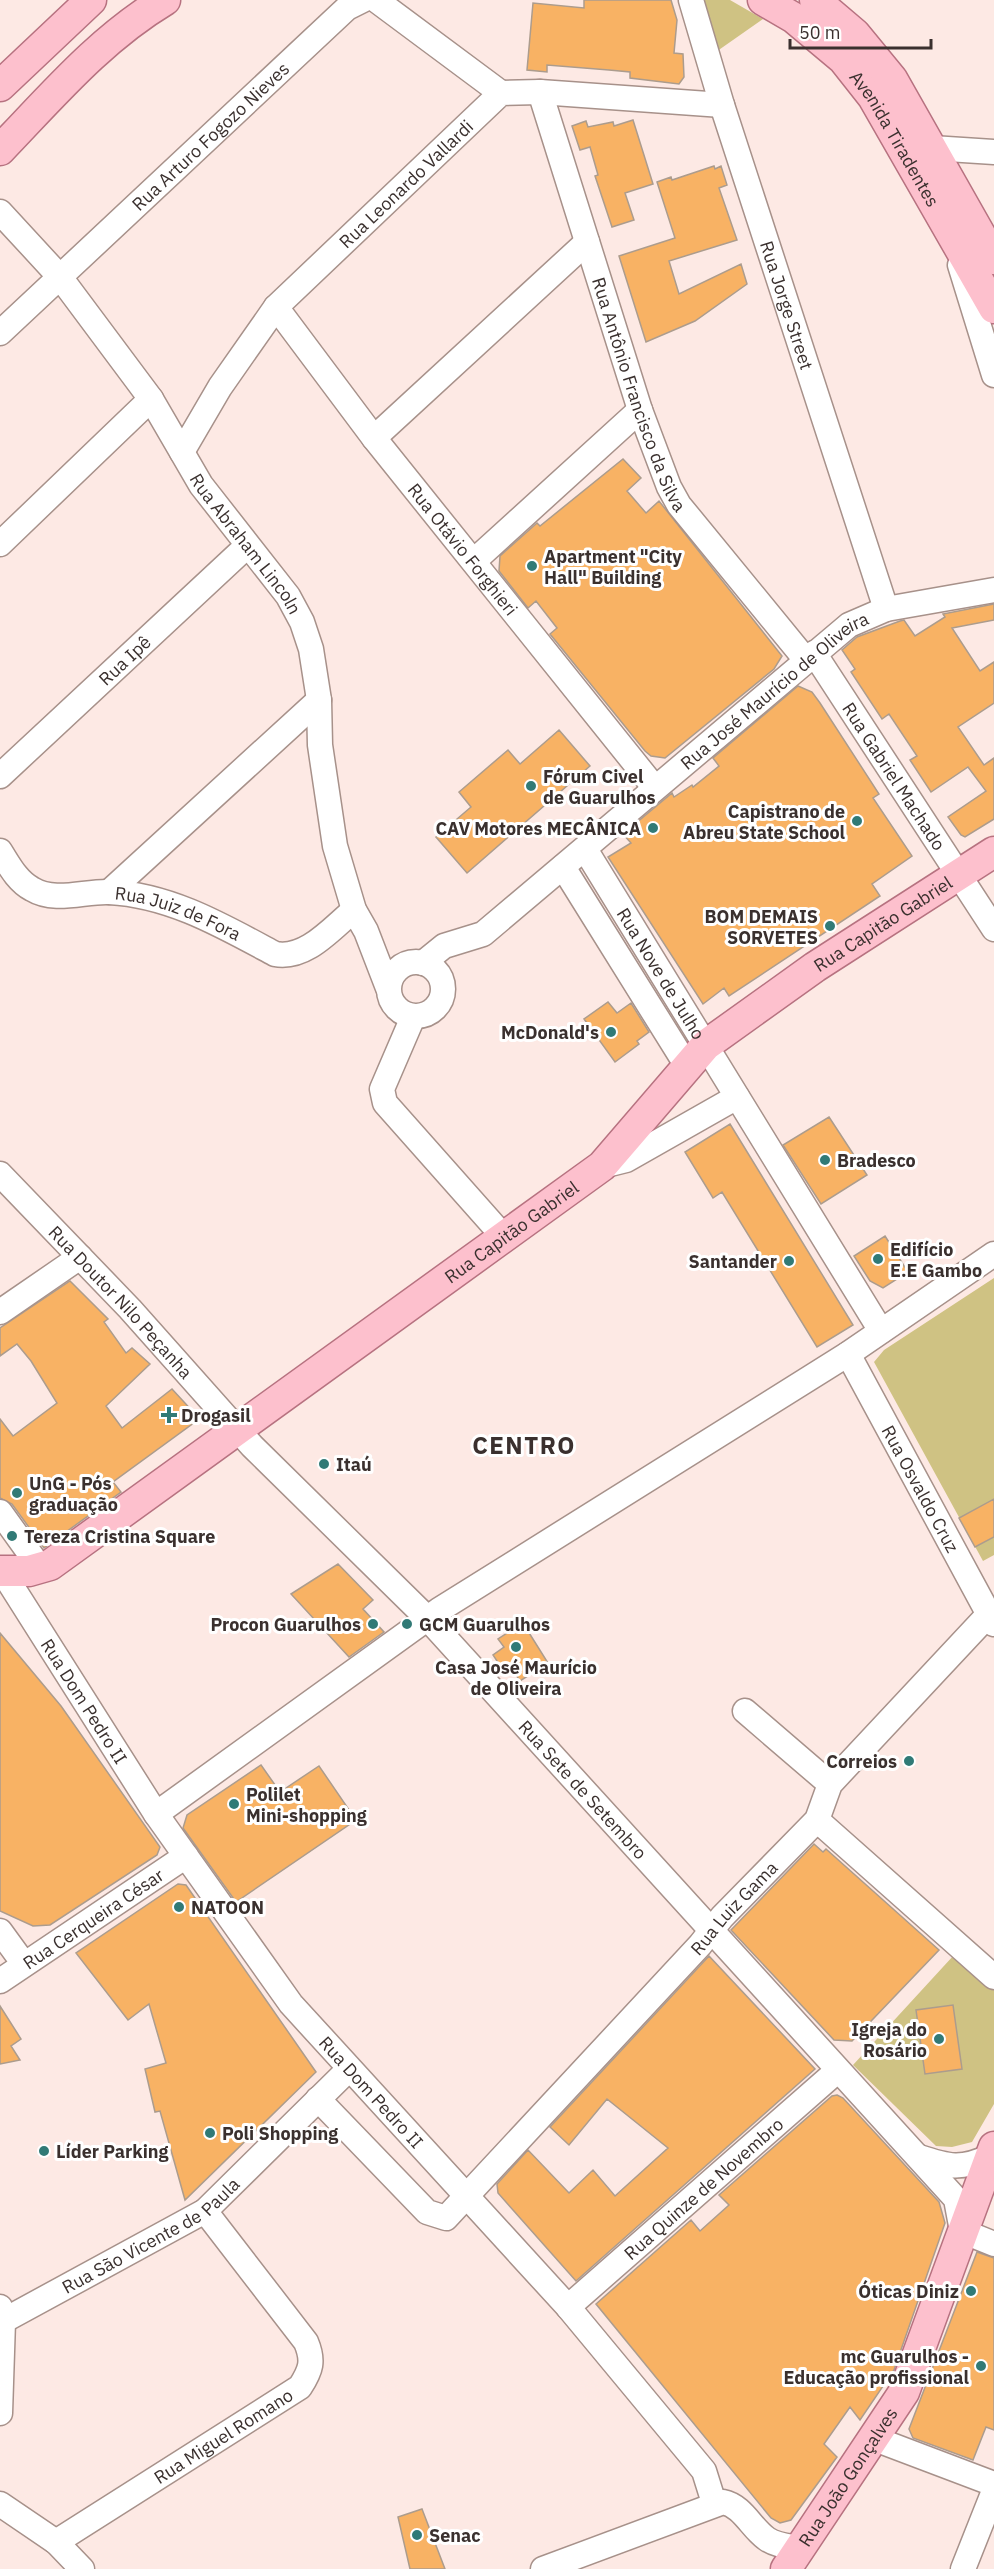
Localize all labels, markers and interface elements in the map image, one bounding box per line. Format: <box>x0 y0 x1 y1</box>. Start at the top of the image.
scale bar <box>790 12 931 50</box>
text: 50 m <box>799 21 841 44</box>
street label: Rua Arturo Fogozo Nieves <box>127 57 294 215</box>
street label: Avenida Tiradentes <box>845 66 945 211</box>
street label: Rua Leonardo Vallardi <box>334 114 478 253</box>
street label: Rua Jorge Street <box>755 238 819 373</box>
street label: Rua Antônio Francisco da Silva <box>587 274 691 517</box>
street label: Rua Abraham Lincoln <box>185 469 307 618</box>
street label: Rua Otávio Forghieri <box>403 478 523 620</box>
place label: Apartment "City Hall" Building <box>544 545 682 589</box>
marker: Apartment "City Hall" Building <box>525 559 539 573</box>
street label: Rua José Maurício de Oliveira <box>675 606 872 774</box>
street label: Rua Ipê <box>93 630 155 690</box>
street label: Rua Gabriel Machado <box>838 698 951 854</box>
place label: Fórum Civel de Guarulhos <box>543 765 656 809</box>
marker: Fórum Civel de Guarulhos <box>524 779 538 793</box>
place label: Capistrano de Abreu State School <box>683 800 846 844</box>
marker: Capistrano de Abreu State School <box>850 814 864 828</box>
place label: CAV Motores MECÂNICA <box>435 817 641 840</box>
marker: CAV Motores MECÂNICA <box>646 821 660 835</box>
street label: Rua Capitão Gabriel <box>809 870 956 976</box>
street label: Rua Juiz de Fora <box>114 881 245 945</box>
street label: Rua Nove de Julho <box>612 903 711 1044</box>
place label: BOM DEMAIS SORVETES <box>705 905 818 949</box>
marker: BOM DEMAIS SORVETES <box>823 919 837 933</box>
place label: McDonald's <box>501 1021 599 1044</box>
marker: McDonald's <box>604 1025 618 1039</box>
place label: Bradesco <box>837 1149 916 1172</box>
marker: Bradesco <box>818 1153 832 1167</box>
street label: Rua Capitão Gabriel <box>440 1175 583 1288</box>
street label: Rua Doutor Nilo Peçanha <box>44 1220 198 1383</box>
place label: Edifício E.E Gambo <box>890 1238 982 1282</box>
place label: Santander <box>689 1250 777 1273</box>
marker: Edifício E.E Gambo <box>871 1252 885 1266</box>
marker: Santander <box>782 1254 796 1268</box>
place label: Drogasil <box>181 1404 251 1427</box>
marker: Drogasil <box>162 1408 176 1422</box>
street label: Rua Osvaldo Cruz <box>877 1421 965 1556</box>
district label: CENTRO <box>472 1429 576 1461</box>
place label: Itaú <box>336 1453 372 1476</box>
marker: Itaú <box>317 1457 331 1471</box>
place label: UnG - Pós graduação <box>29 1472 118 1516</box>
marker: UnG - Pós graduação <box>10 1486 24 1500</box>
place label: Tereza Cristina Square <box>24 1525 215 1548</box>
marker: Tereza Cristina Square <box>5 1529 19 1543</box>
place label: Procon Guarulhos <box>210 1613 361 1636</box>
place label: GCM Guarulhos <box>419 1613 550 1636</box>
marker: Procon Guarulhos <box>366 1617 380 1631</box>
marker: GCM Guarulhos <box>400 1617 414 1631</box>
street label: Rua Dom Pedro II <box>36 1634 133 1768</box>
marker: Casa José Maurício de Oliveira <box>509 1640 523 1654</box>
place label: Casa José Maurício de Oliveira <box>435 1656 597 1700</box>
street label: Rua Sete de Setembro <box>514 1715 652 1864</box>
place label: Correios <box>826 1750 897 1773</box>
marker: Correios <box>902 1754 916 1768</box>
place label: Polilet Mini-shopping <box>246 1783 367 1827</box>
marker: Polilet Mini-shopping <box>227 1797 241 1811</box>
street label: Rua Luiz Gama <box>685 1856 782 1960</box>
street label: Rua Cerqueira César <box>18 1863 168 1974</box>
place label: NATOON <box>191 1896 264 1919</box>
marker: NATOON <box>172 1900 186 1914</box>
place label: Igreja do Rosário <box>851 2018 927 2062</box>
street label: Rua Dom Pedro II <box>314 2031 429 2153</box>
marker: Igreja do Rosário <box>932 2032 946 2046</box>
street label: Rua Quinze de Novembro <box>619 2112 788 2264</box>
place label: Poli Shopping <box>222 2122 338 2145</box>
marker: Poli Shopping <box>203 2126 217 2140</box>
place label: Líder Parking <box>56 2140 169 2163</box>
marker: Líder Parking <box>37 2144 51 2158</box>
street label: Rua São Vicente de Paula <box>58 2172 244 2298</box>
place label: Óticas Diniz <box>858 2280 959 2303</box>
marker: Óticas Diniz <box>964 2284 978 2298</box>
place label: mc Guarulhos - Educação profissional <box>784 2345 970 2389</box>
marker: mc Guarulhos - Educação profissional <box>974 2359 988 2373</box>
street label: Rua Miguel Romano <box>149 2383 297 2489</box>
street label: Rua João Gonçalves <box>793 2403 902 2551</box>
place label: Senac <box>429 2524 481 2547</box>
marker: Senac <box>410 2528 424 2542</box>

